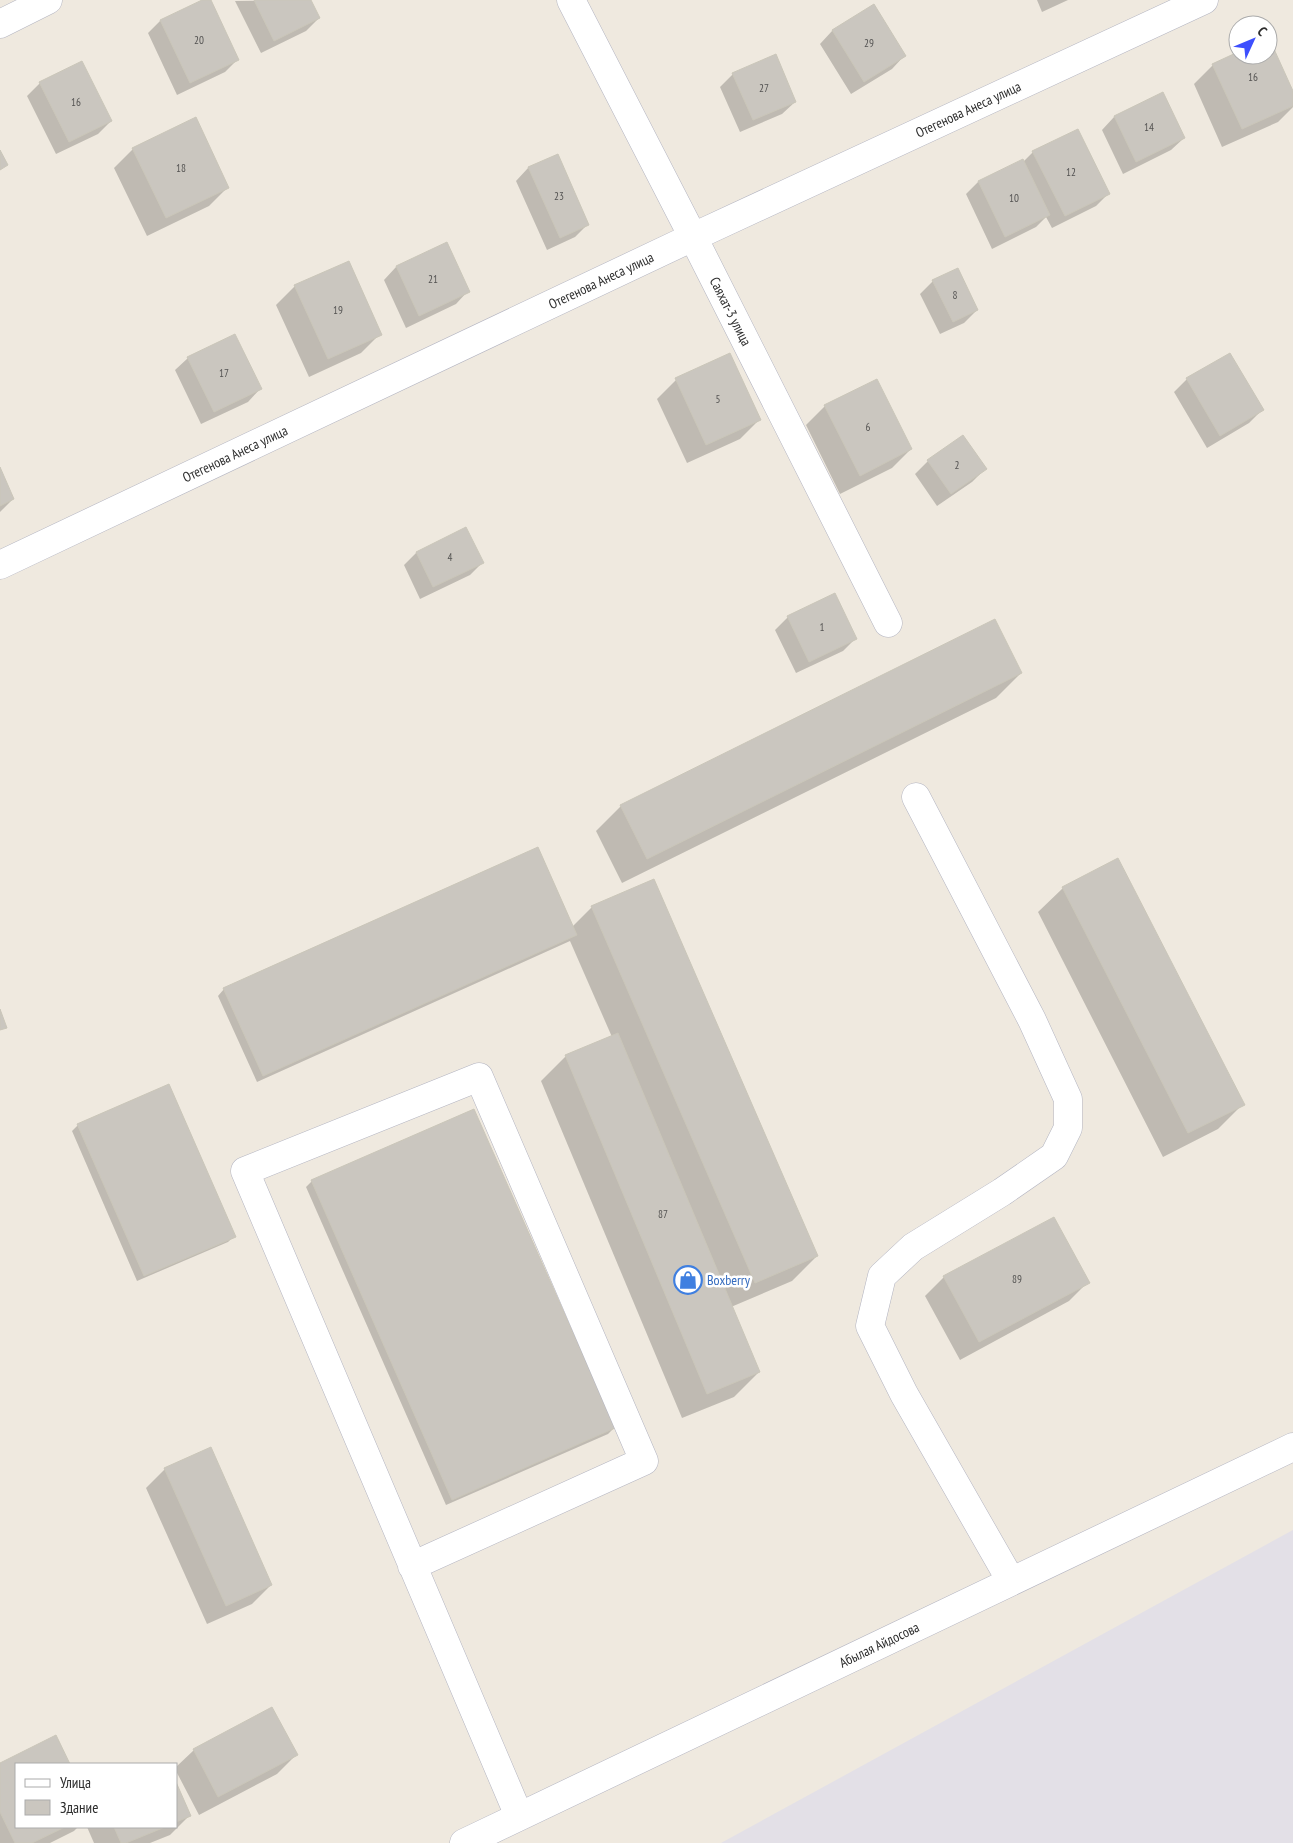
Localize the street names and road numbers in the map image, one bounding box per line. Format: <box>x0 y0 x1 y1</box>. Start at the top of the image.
street label: Отегенова Анеса улица <box>913 77 1024 142</box>
street label: Отегенова Анеса улица <box>546 248 657 313</box>
street label: Саяхат-3 улица <box>706 274 756 349</box>
street label: Отегенова Анеса улица <box>180 421 290 486</box>
street label: Абылая Айдосова <box>836 1618 922 1672</box>

